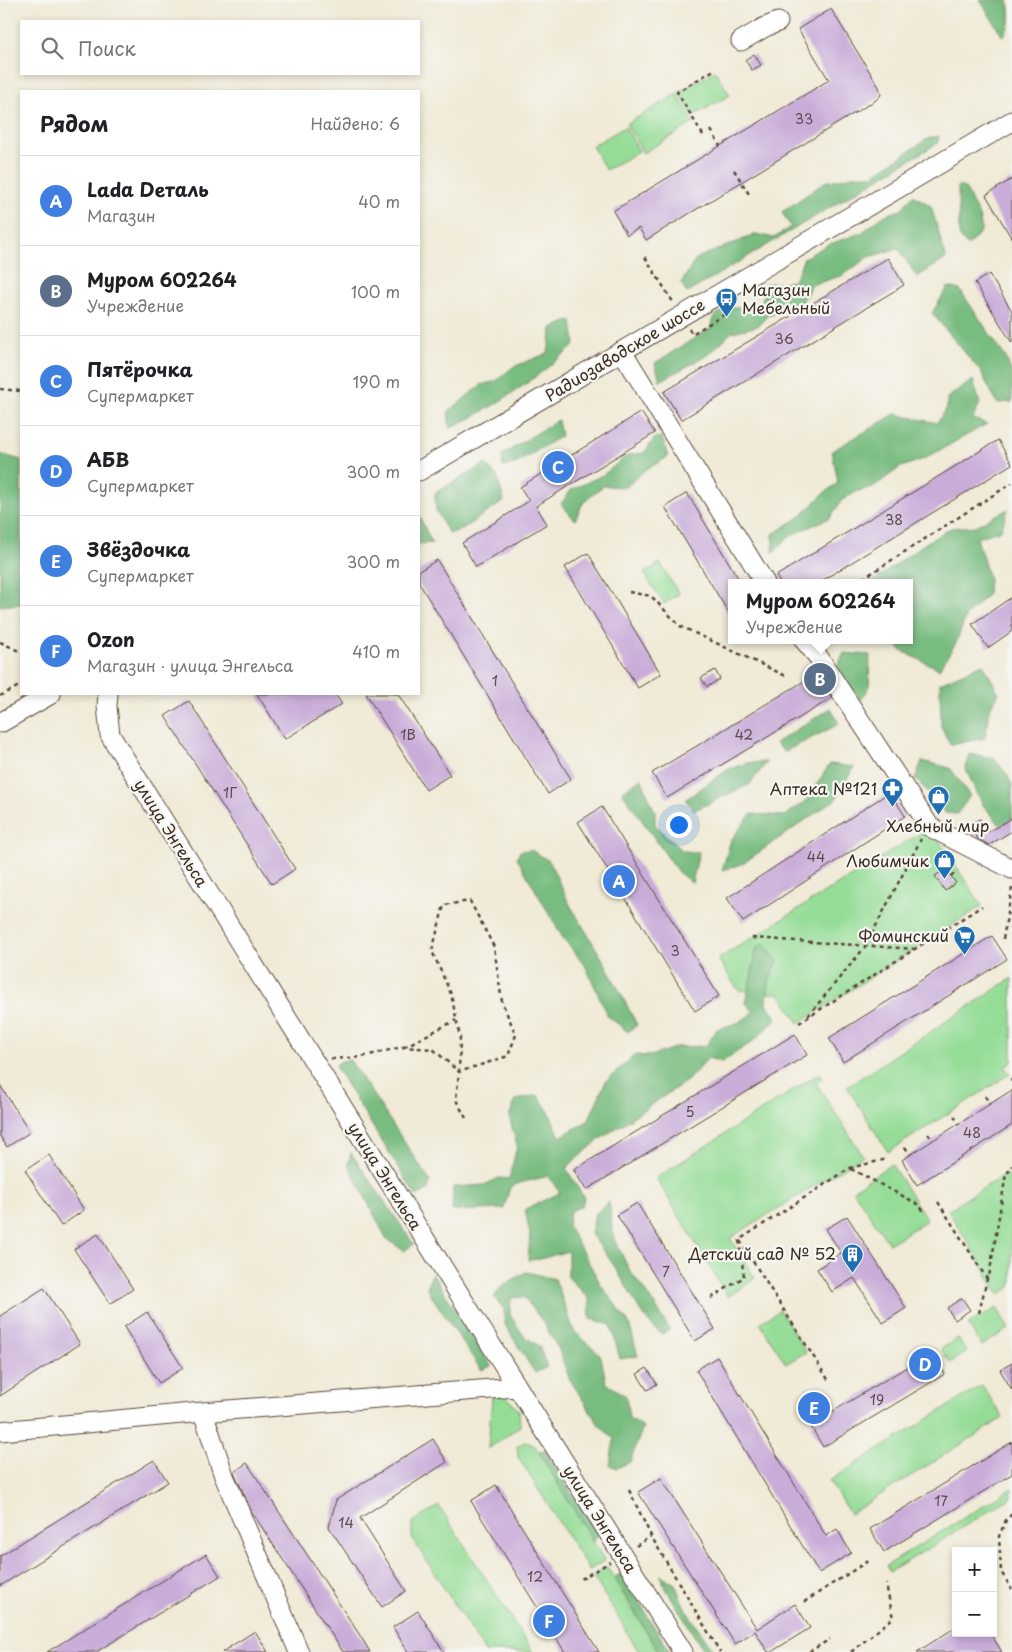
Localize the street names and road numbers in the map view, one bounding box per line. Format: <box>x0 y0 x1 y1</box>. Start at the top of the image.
street label: Радиозаводское шоссе <box>540 292 709 406</box>
street label: улица Энгельса <box>129 774 215 891</box>
street label: улица Энгельса <box>343 1117 429 1234</box>
street label: улица Энгельса <box>558 1460 644 1577</box>

